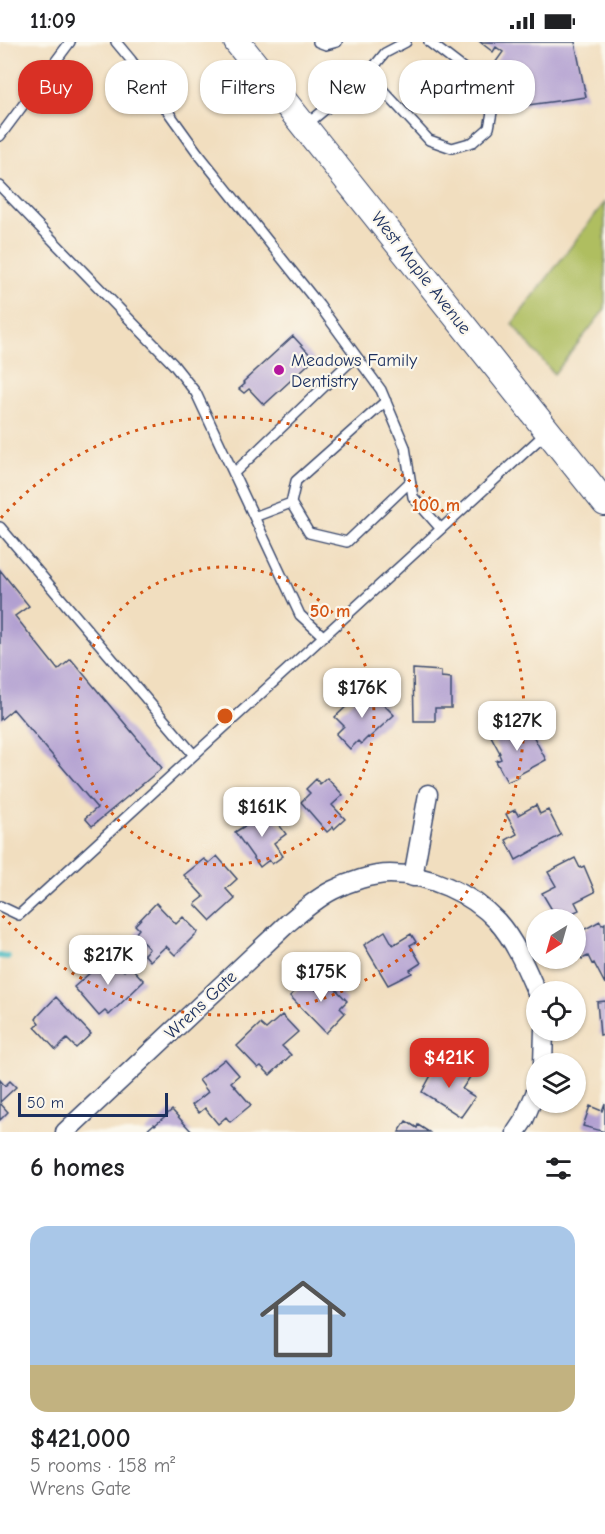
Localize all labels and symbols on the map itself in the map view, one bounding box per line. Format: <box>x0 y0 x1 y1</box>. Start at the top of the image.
street label: West Maple Avenue <box>367 208 475 338</box>
place label: Meadows Family Dentistry <box>291 350 418 392</box>
marker: Meadows Family Dentistry <box>272 363 286 377</box>
text: 100 m <box>412 495 460 516</box>
text: 50 m <box>310 601 350 622</box>
pin: $176K <box>320 668 404 719</box>
pin: $127K <box>475 701 559 752</box>
centre of rings <box>215 706 235 726</box>
pin: $161K <box>220 787 304 838</box>
north arrow <box>526 909 586 969</box>
pin: $217K <box>66 935 150 986</box>
pin: $175K <box>279 952 363 1003</box>
street label: Wrens Gate <box>161 966 241 1044</box>
pin: $421K <box>407 1038 491 1089</box>
scale bar <box>18 1090 168 1118</box>

